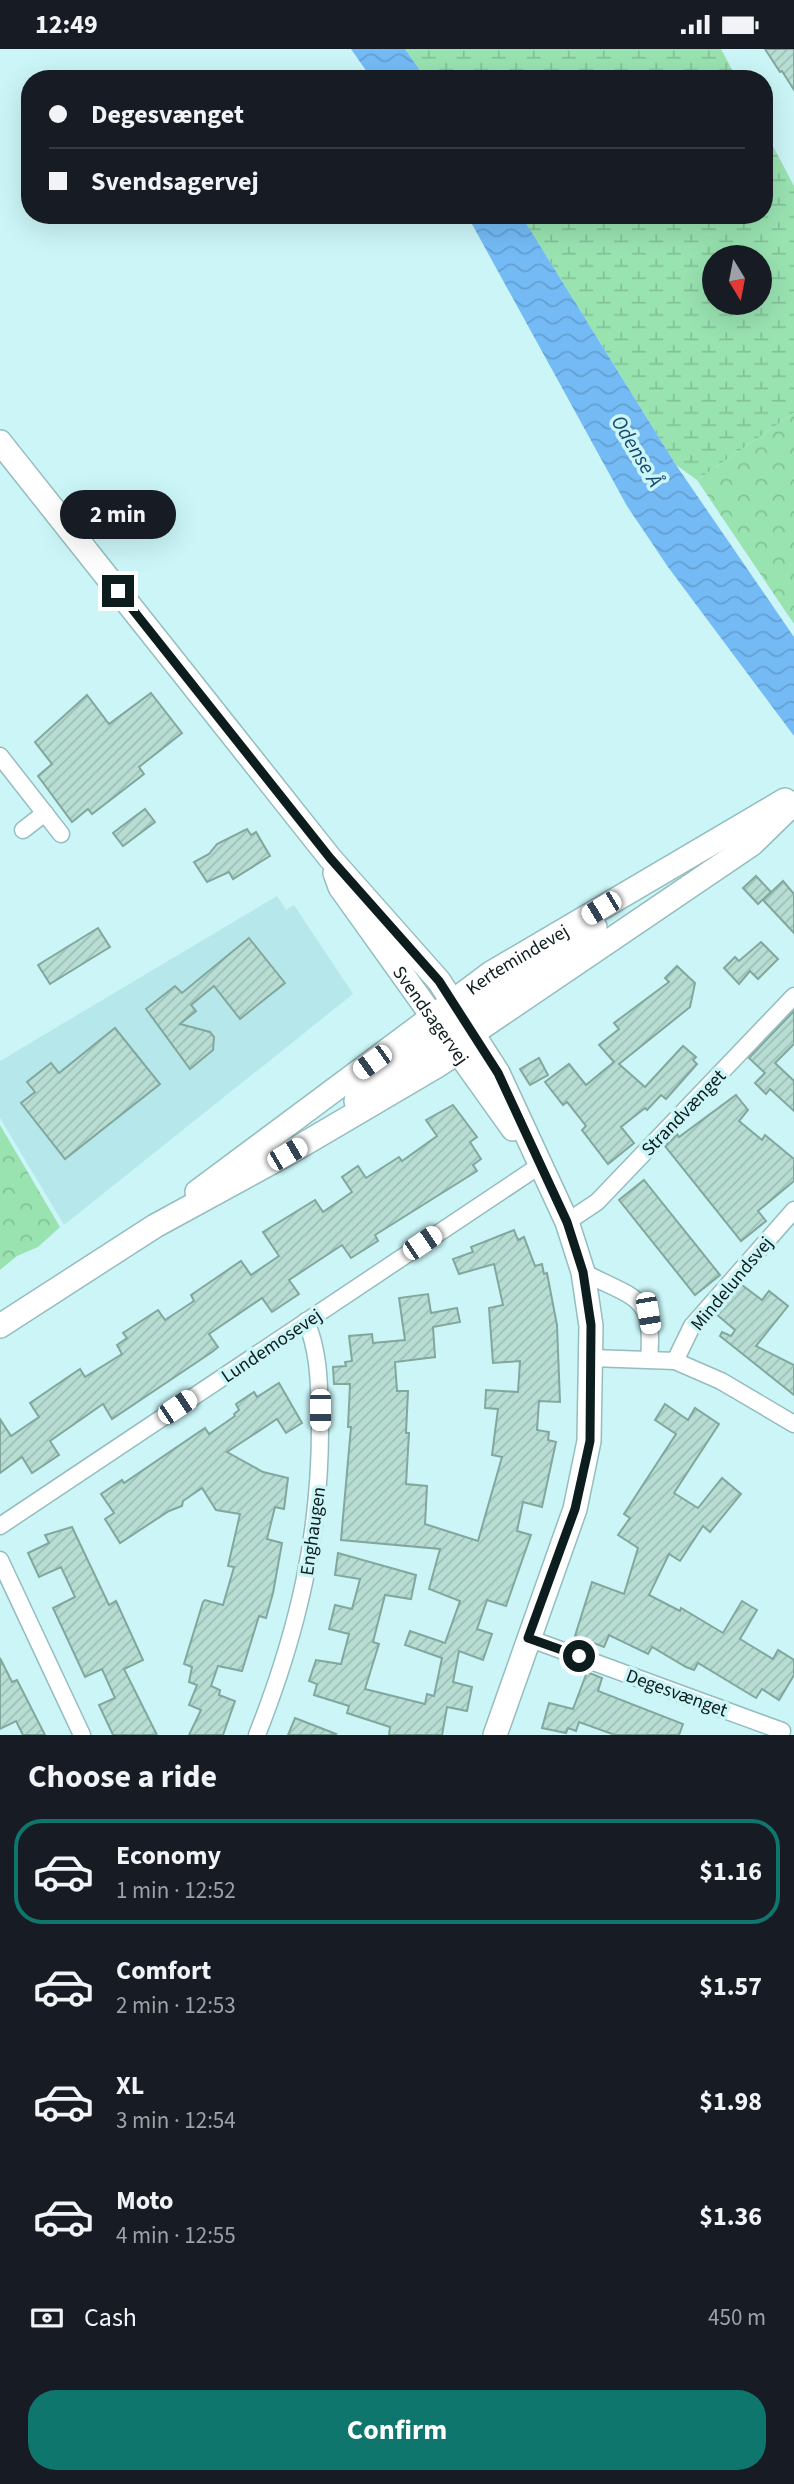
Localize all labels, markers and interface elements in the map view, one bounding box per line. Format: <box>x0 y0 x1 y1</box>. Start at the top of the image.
text: 12:49 <box>35 6 98 43</box>
text: Degesvænget <box>91 96 244 133</box>
text: Svendsagervej <box>91 163 259 200</box>
north arrow <box>702 245 772 315</box>
map controls <box>702 245 772 315</box>
water label: Odense Å <box>604 409 670 493</box>
callout: 2 min <box>60 489 176 539</box>
text: 2 min <box>90 498 146 531</box>
route end <box>102 575 134 607</box>
car <box>578 888 625 928</box>
street label: Kertemindevej <box>461 918 574 1002</box>
street label: Svendsagervej <box>386 961 475 1071</box>
car <box>349 1041 396 1083</box>
street label: Strandvænget <box>636 1063 733 1162</box>
car <box>264 1134 311 1174</box>
car <box>399 1223 446 1263</box>
street label: Mindelundsvej <box>685 1231 780 1337</box>
car <box>635 1290 662 1336</box>
street label: Lundemosevej <box>216 1303 328 1390</box>
car <box>154 1387 201 1427</box>
car <box>310 1389 331 1431</box>
street label: Enghaugen <box>294 1485 333 1577</box>
route start <box>563 1640 595 1672</box>
street label: Degesvænget <box>622 1663 732 1724</box>
text: Choose a ride <box>28 1754 217 1800</box>
text: Economy <box>116 1837 221 1874</box>
icon: car <box>32 1840 95 1903</box>
text: $1.16 <box>699 1853 762 1890</box>
text: 1 min · 12:52 <box>116 1874 236 1907</box>
text: Comfort <box>116 1952 211 1989</box>
icon: car <box>32 1955 95 2018</box>
text: $1.57 <box>699 1968 762 2005</box>
text: 2 min · 12:53 <box>116 1989 236 2022</box>
text: XL <box>116 2067 144 2104</box>
icon: car <box>32 2070 95 2133</box>
text: $1.98 <box>699 2083 762 2120</box>
text: 3 min · 12:54 <box>116 2104 236 2137</box>
text: Moto <box>116 2182 173 2219</box>
icon: car <box>32 2185 95 2248</box>
text: $1.36 <box>699 2198 762 2235</box>
text: 4 min · 12:55 <box>116 2219 236 2252</box>
icon: cash <box>28 2299 66 2337</box>
text: Cash <box>84 2299 137 2336</box>
text: 450 m <box>708 2301 766 2334</box>
button: Confirm <box>28 2390 766 2470</box>

